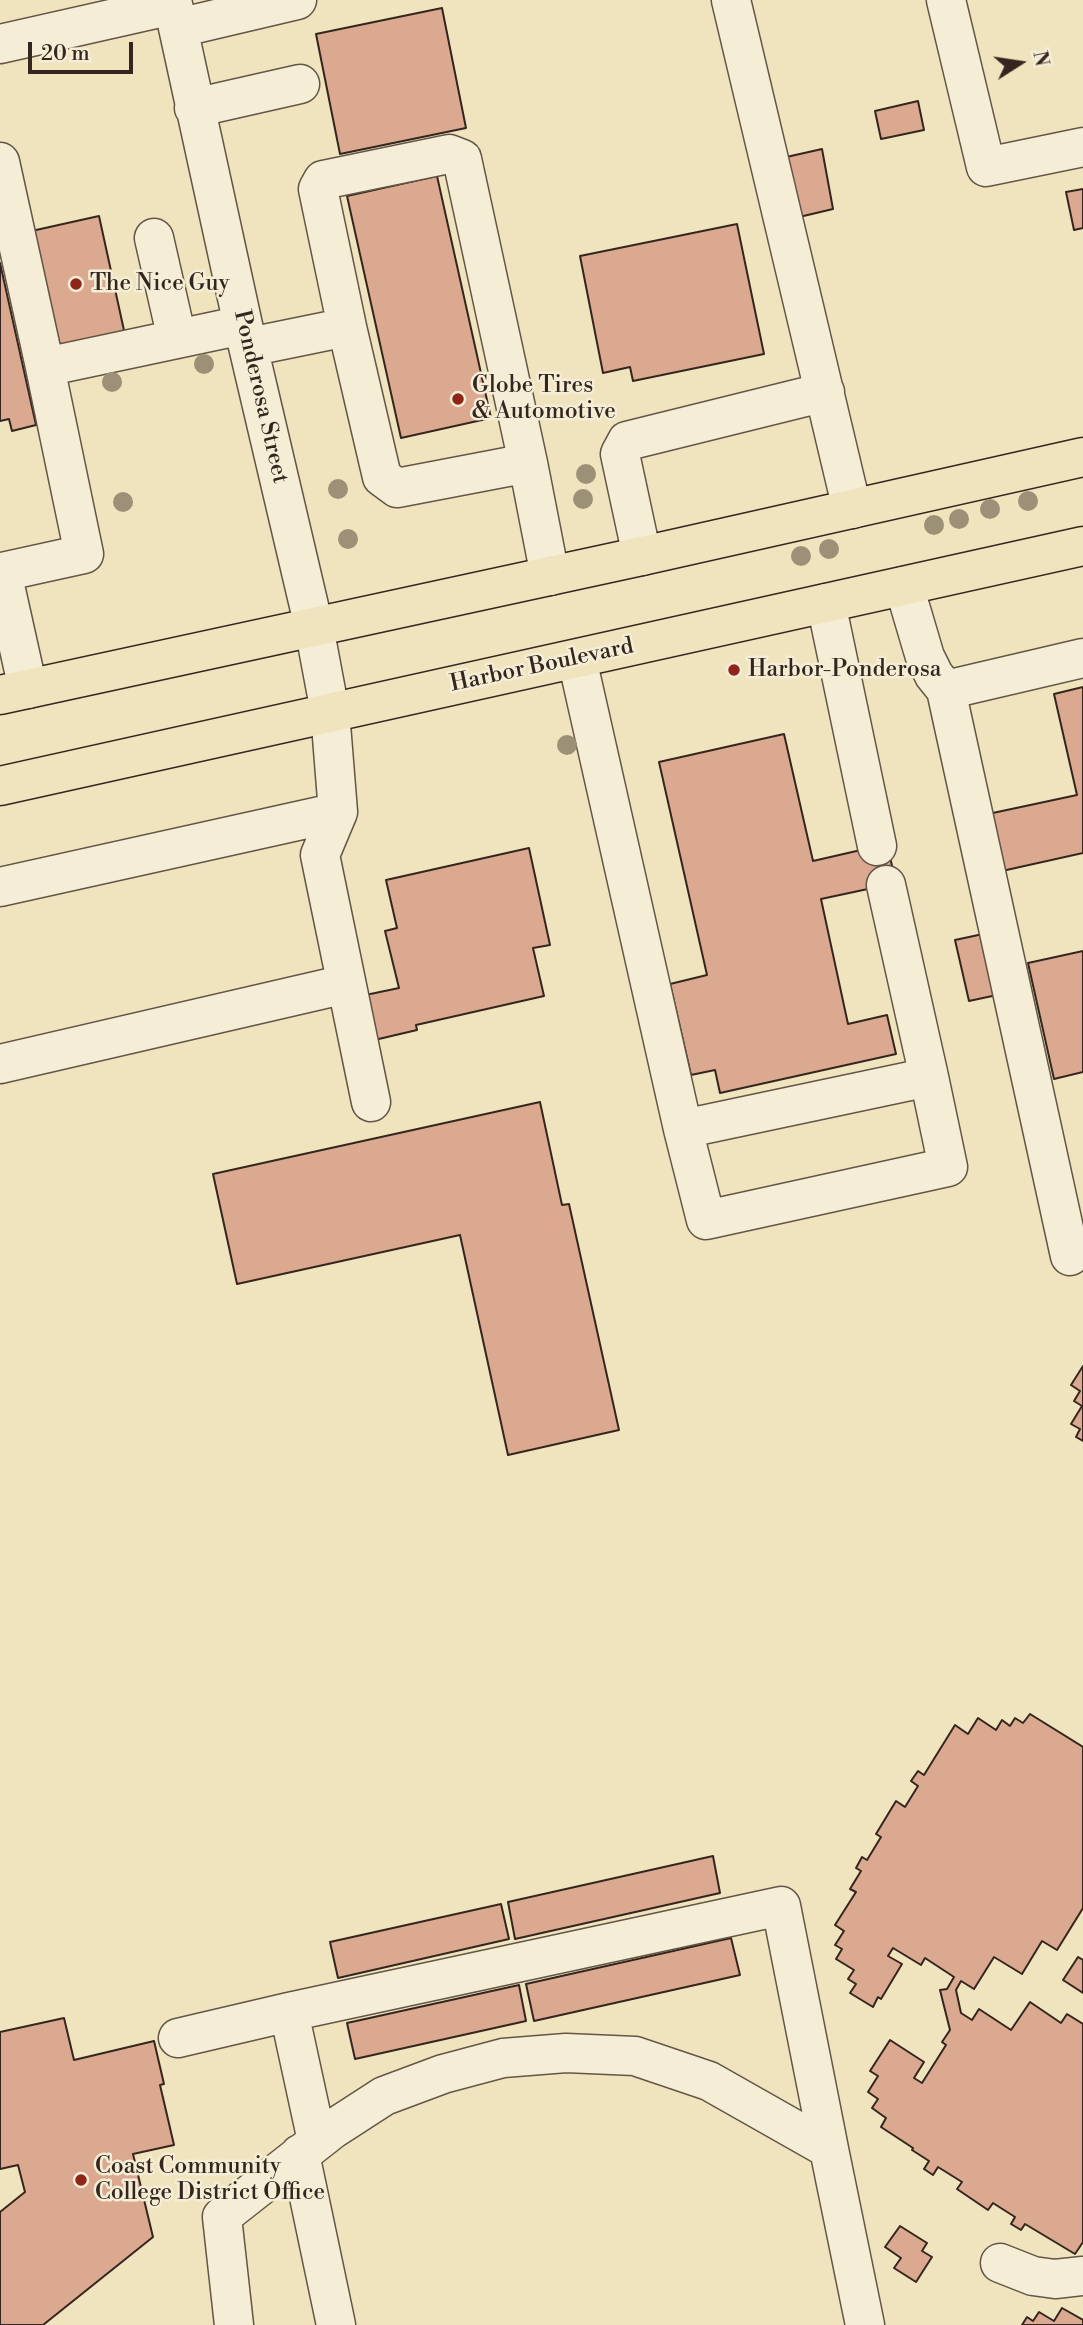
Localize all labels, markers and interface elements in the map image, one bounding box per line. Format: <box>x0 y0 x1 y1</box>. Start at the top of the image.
scale bar <box>32 28 136 72</box>
north arrow <box>985 28 1055 98</box>
text: 20 m <box>41 41 90 67</box>
text: N <box>1027 49 1054 68</box>
place label: The Nice Guy <box>90 270 230 298</box>
marker: The Nice Guy <box>68 276 84 292</box>
street label: Ponderosa Street <box>227 308 293 486</box>
place label: Globe Tires & Automotive <box>472 372 616 426</box>
marker: Globe Tires & Automotive <box>450 391 466 407</box>
street label: Harbor Boulevard <box>448 633 636 699</box>
place label: Harbor-Ponderosa <box>748 656 941 684</box>
marker: Harbor-Ponderosa <box>726 662 742 678</box>
place label: Coast Community College District Office <box>95 2153 325 2207</box>
marker: Coast Community College District Office <box>73 2172 89 2188</box>

